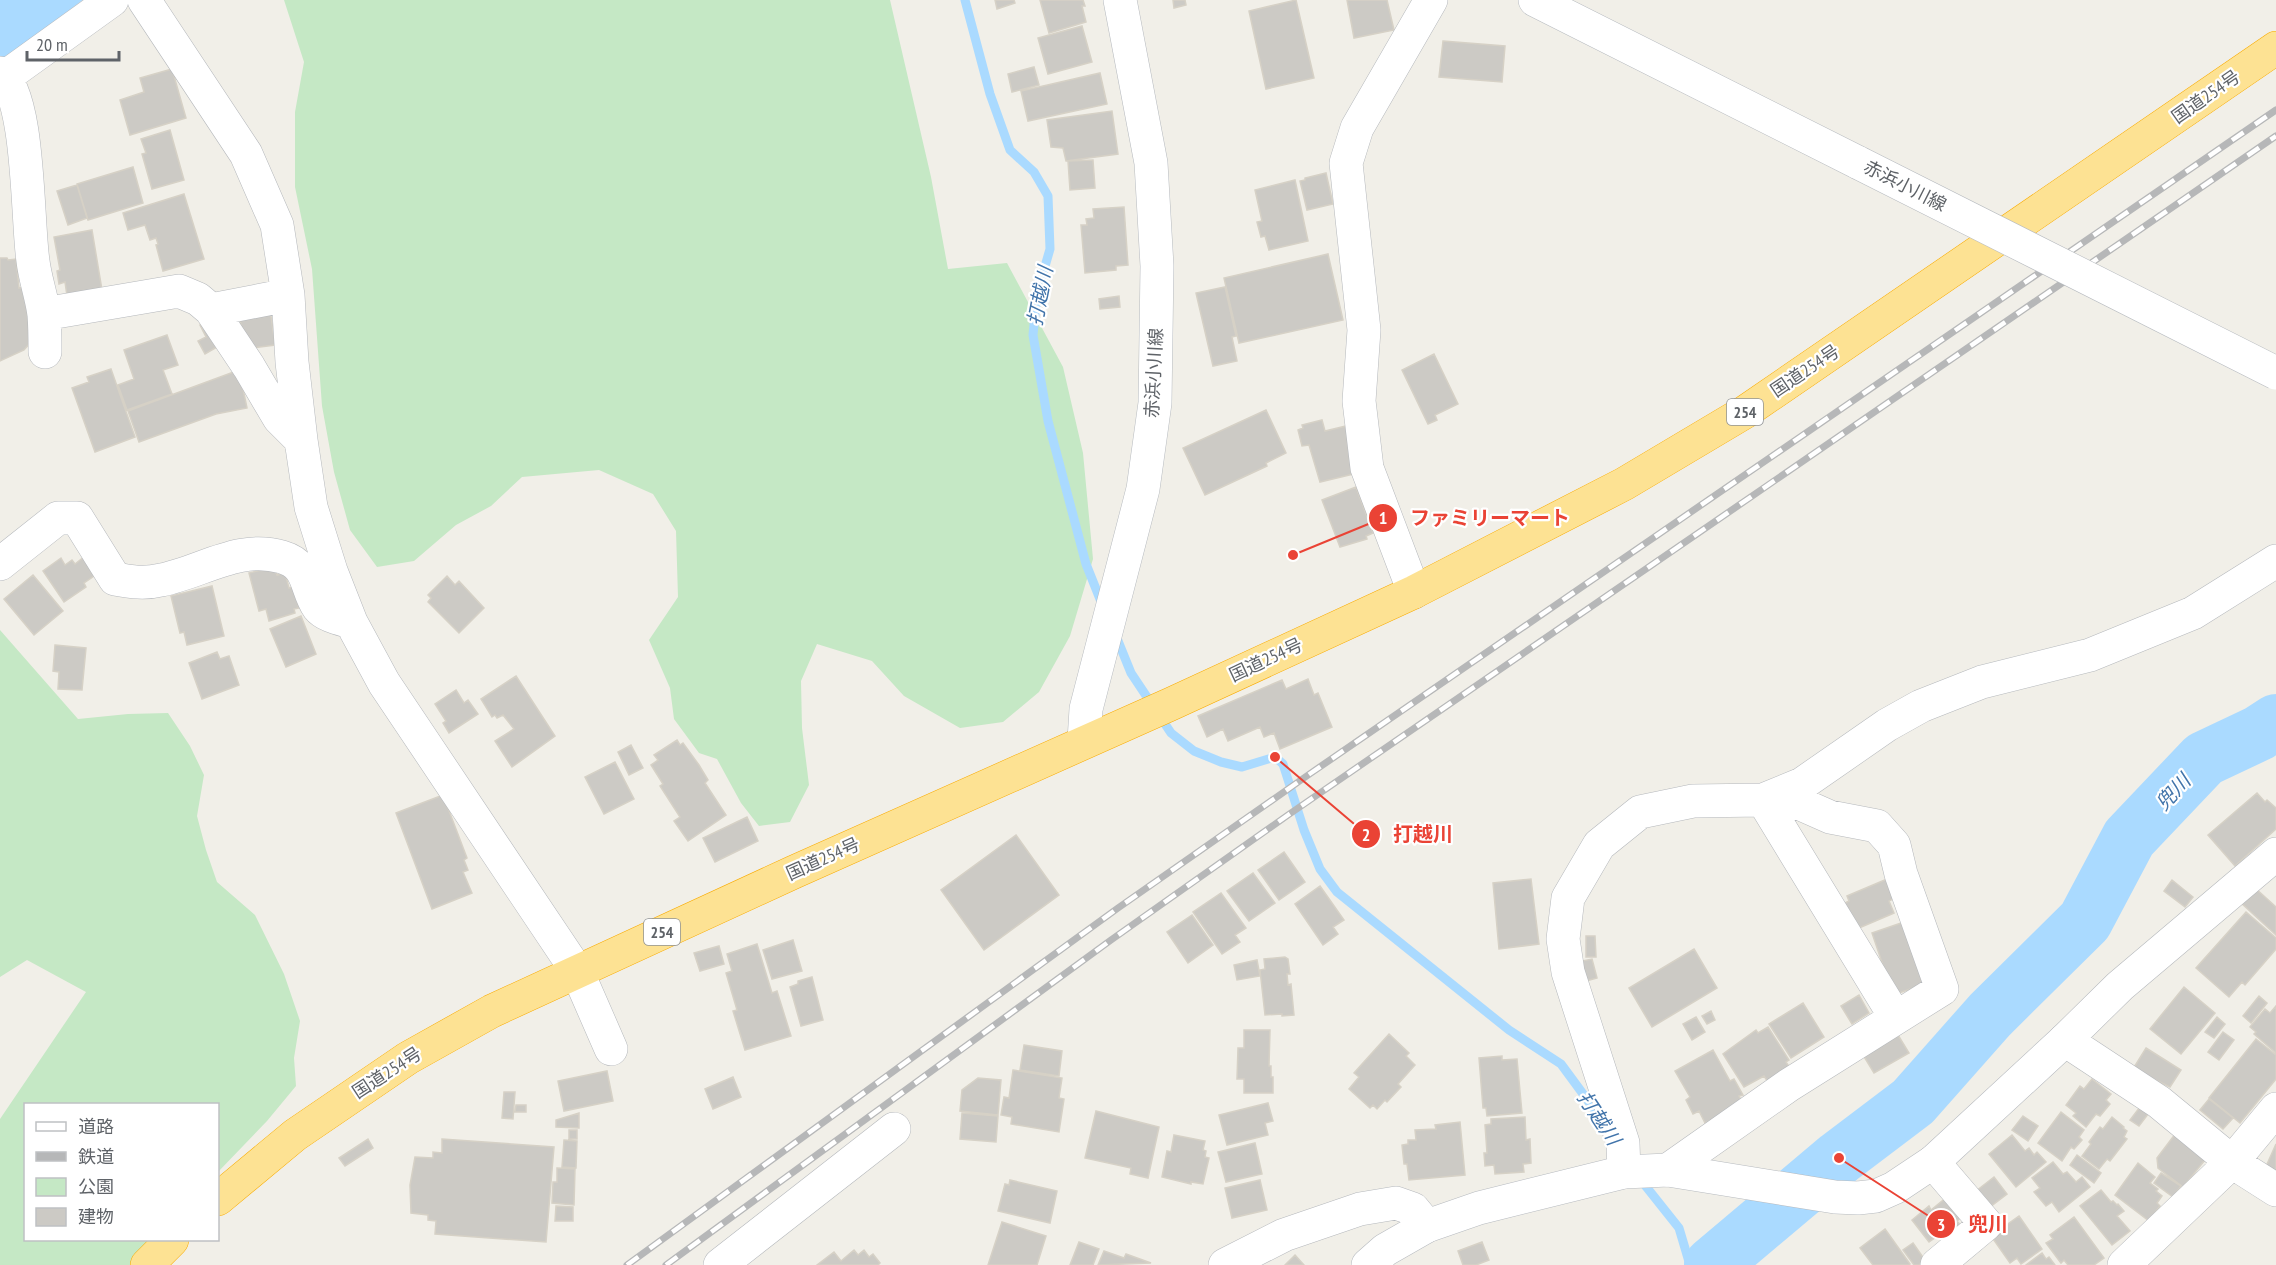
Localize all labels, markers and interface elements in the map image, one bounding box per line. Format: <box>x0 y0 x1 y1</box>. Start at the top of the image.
scale bar <box>27 24 118 62</box>
text: 20 m <box>36 33 68 56</box>
street label: 国道254号 <box>2167 65 2244 128</box>
street label: 赤浜小川線 <box>1860 155 1951 216</box>
water label: 打越川 <box>1022 262 1059 328</box>
street label: 赤浜小川線 <box>1140 327 1167 419</box>
street label: 国道254号 <box>1766 339 1844 402</box>
road number: 254 <box>1727 399 1763 425</box>
callout: ファミリーマート <box>1368 499 1582 537</box>
text: ファミリーマート <box>1410 505 1570 531</box>
text: 1 <box>1379 506 1387 529</box>
street label: 国道254号 <box>1225 633 1306 687</box>
water label: 兜川 <box>2150 767 2198 815</box>
callout: 打越川 <box>1351 815 1465 853</box>
text: 打越川 <box>1393 821 1453 847</box>
text: 2 <box>1362 823 1370 846</box>
street label: 国道254号 <box>782 832 863 885</box>
road number: 254 <box>644 919 680 945</box>
street label: 国道254号 <box>348 1042 426 1104</box>
water label: 打越川 <box>1571 1086 1628 1152</box>
legend <box>24 1103 219 1241</box>
text: 道路 <box>78 1115 114 1138</box>
text: 鉄道 <box>78 1145 114 1168</box>
text: 公園 <box>78 1175 114 1198</box>
text: 建物 <box>78 1205 114 1228</box>
callout: 兜川 <box>1926 1205 2020 1243</box>
text: 兜川 <box>1968 1211 2008 1237</box>
text: 3 <box>1937 1213 1945 1236</box>

